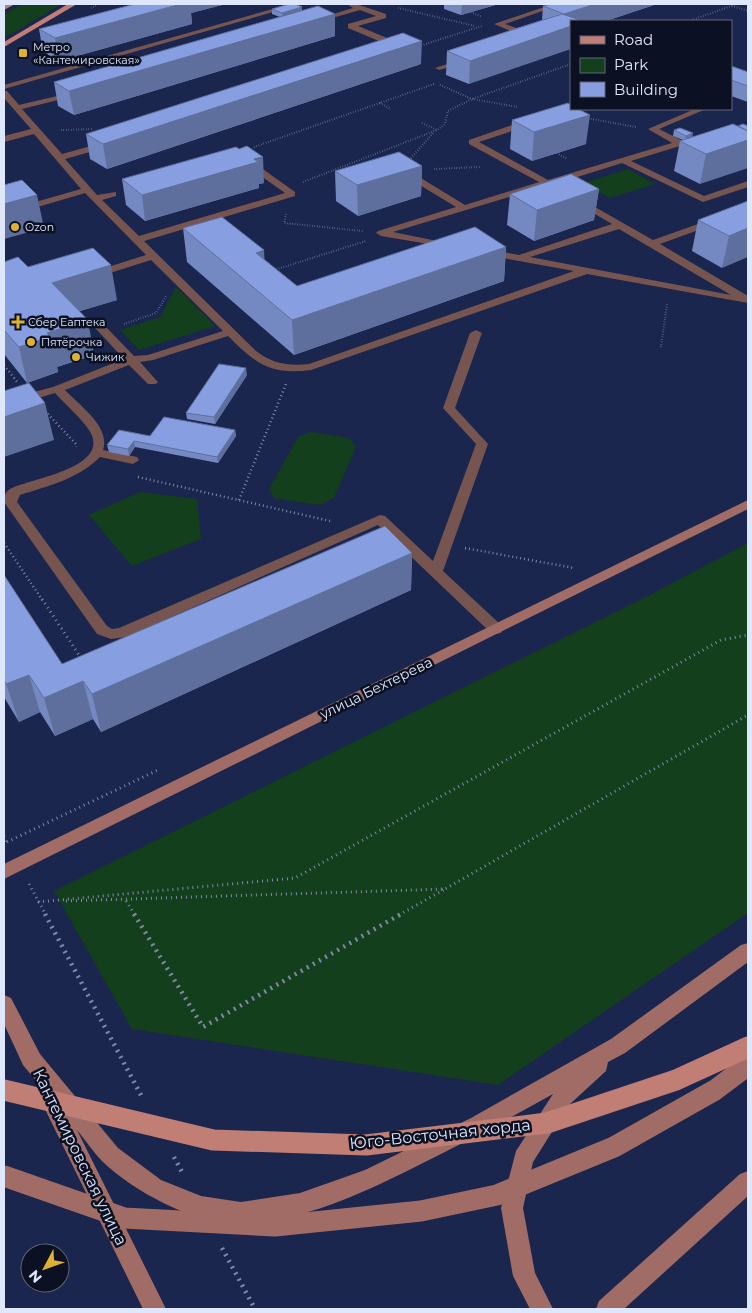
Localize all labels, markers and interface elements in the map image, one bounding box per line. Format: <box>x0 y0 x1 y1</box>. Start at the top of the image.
legend <box>570 20 732 110</box>
text: Road <box>614 30 653 49</box>
place label: Метро «Кантемировская» <box>33 40 140 67</box>
marker: Метро «Кантемировская» <box>17 47 29 59</box>
text: Park <box>614 55 648 74</box>
text: Building <box>614 80 678 99</box>
place label: Ozon <box>25 220 54 234</box>
marker: Ozon <box>9 221 21 233</box>
place label: Сбер Еаптека <box>28 315 105 329</box>
marker: Сбер Еаптека <box>12 316 24 328</box>
place label: Пятёрочка <box>41 335 102 349</box>
marker: Пятёрочка <box>25 336 37 348</box>
place label: Чижик <box>86 350 125 364</box>
marker: Чижик <box>70 351 82 363</box>
street label: улица Бехтерева <box>316 653 435 724</box>
street label: Кантемировская улица <box>29 1066 131 1248</box>
street label: Юго-Восточная хорда <box>348 1115 532 1153</box>
north arrow <box>20 1243 70 1293</box>
text: N <box>25 1266 46 1287</box>

